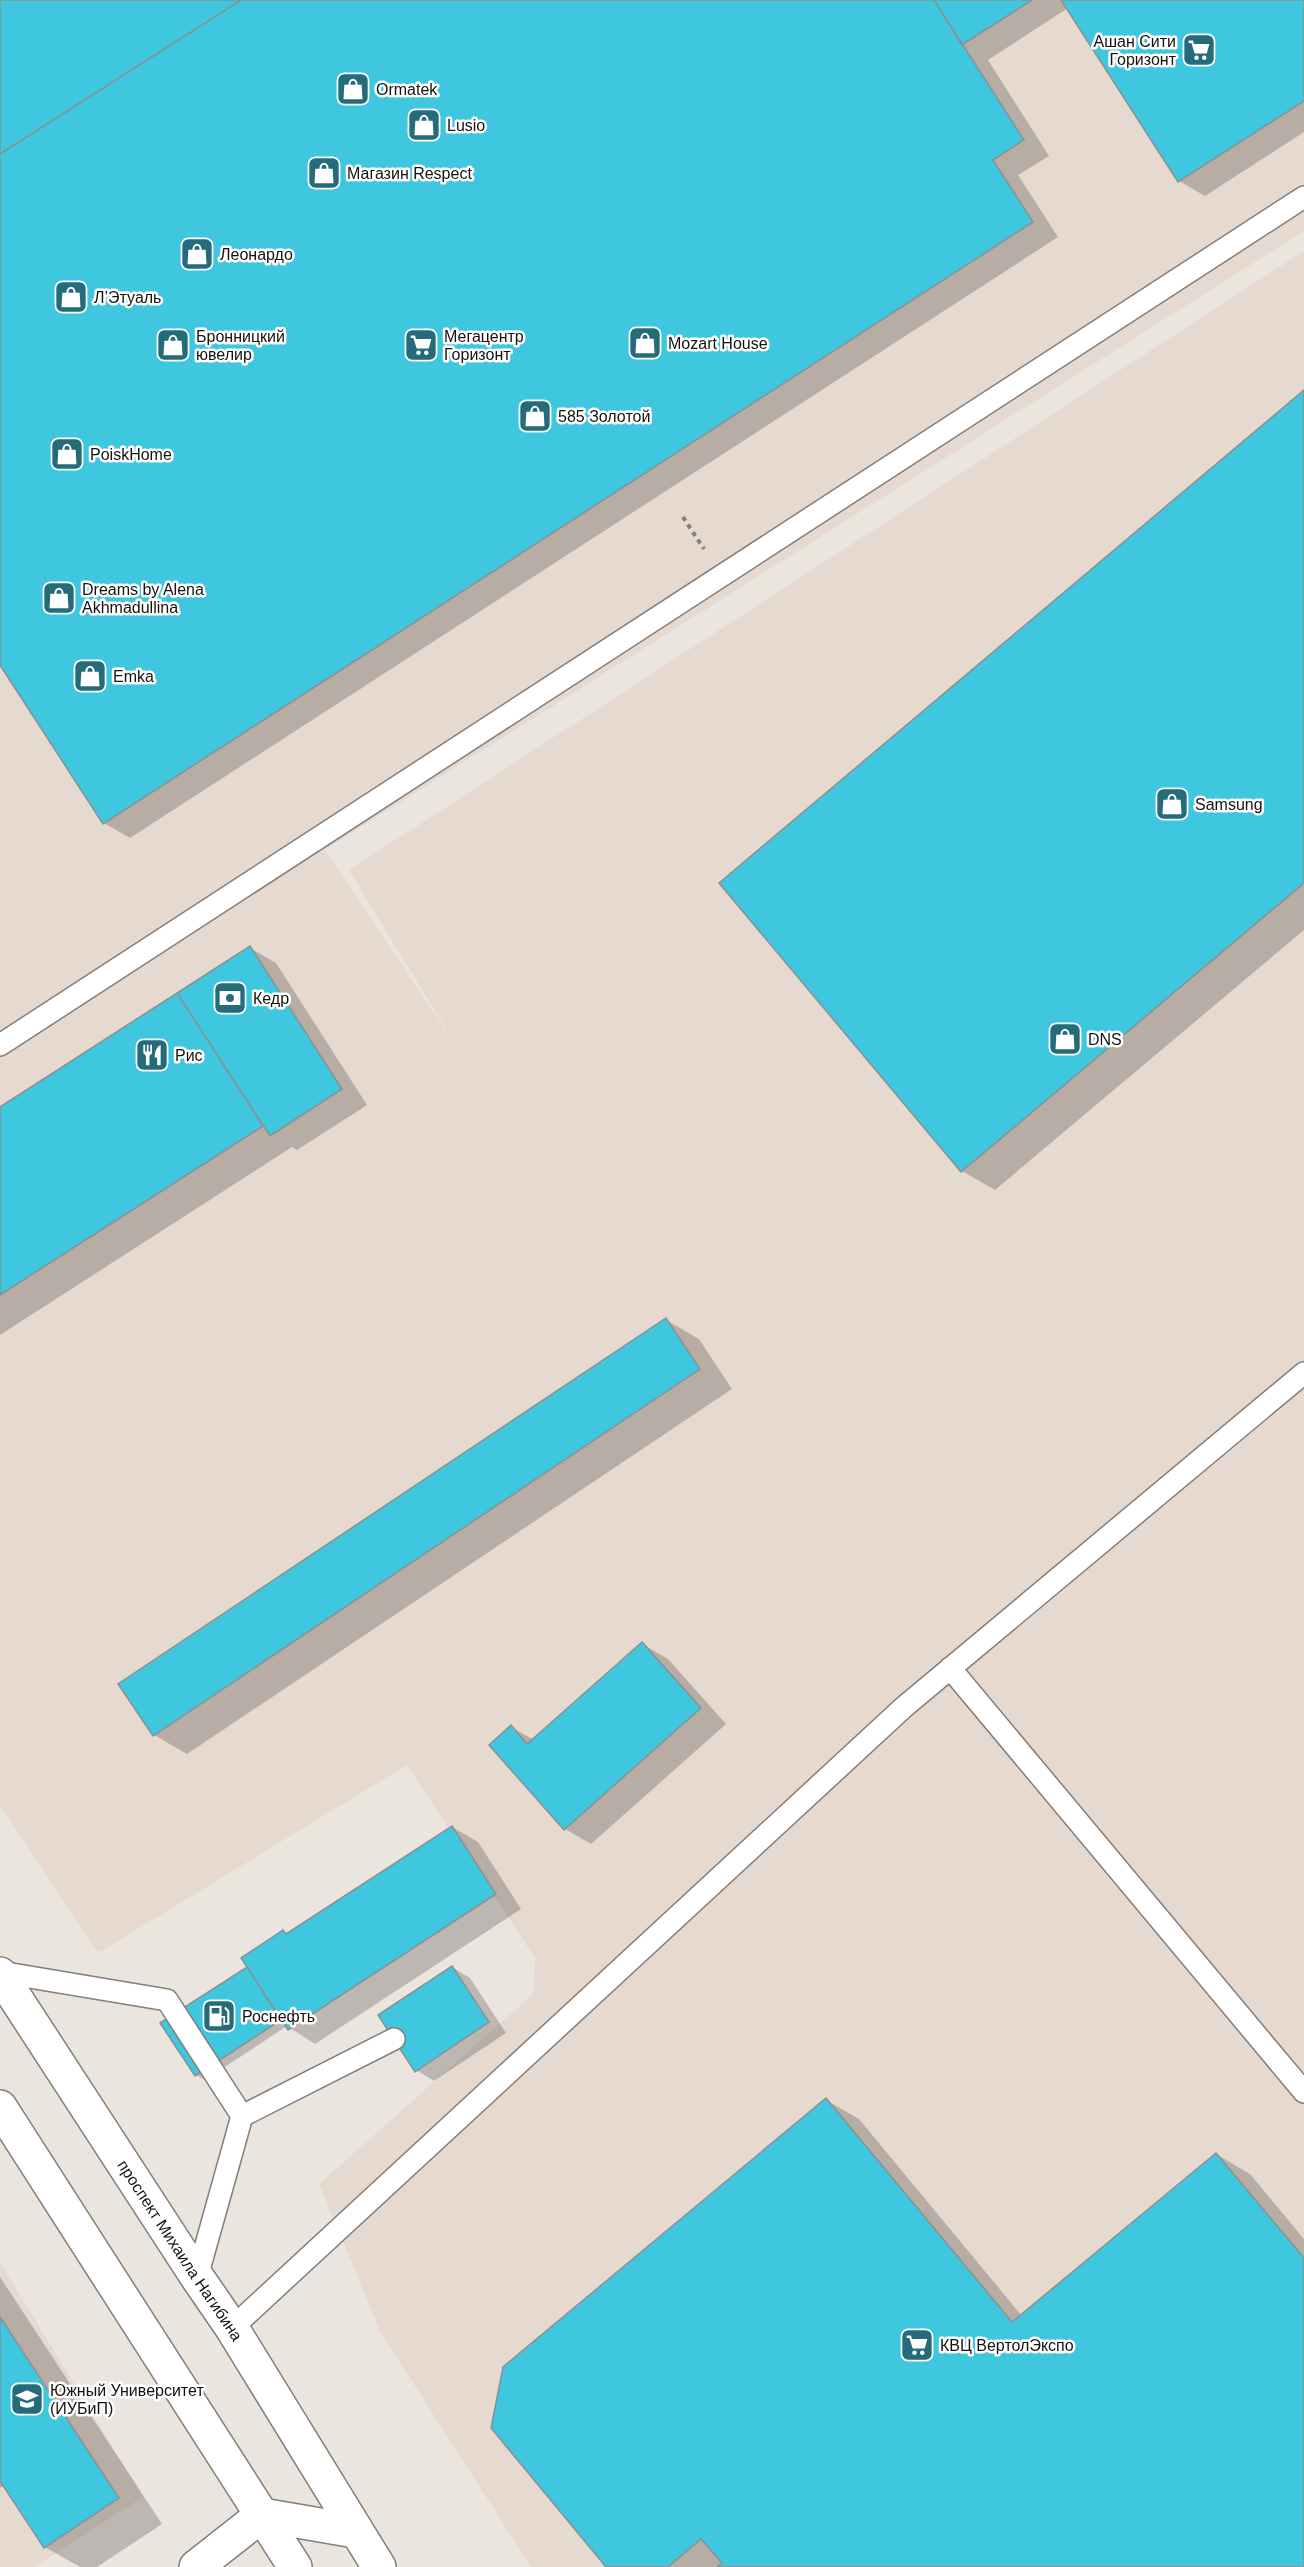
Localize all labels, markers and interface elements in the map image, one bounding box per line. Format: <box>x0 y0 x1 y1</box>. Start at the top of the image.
supermarket icon: Ашан Сити Горизонт <box>1181 32 1217 68</box>
place label: Ашан Сити Горизонт <box>1094 33 1177 68</box>
shop icon: Ormatek <box>335 71 371 107</box>
place label: Ormatek <box>376 81 438 98</box>
shop icon: Lusio <box>406 107 442 143</box>
place label: Lusio <box>447 117 485 134</box>
shop icon: Магазин Respect <box>306 155 342 191</box>
place label: Магазин Respect <box>347 165 472 182</box>
shop icon: Леонардо <box>179 236 215 272</box>
place label: Леонардо <box>220 246 293 263</box>
shop icon: Л’Этуаль <box>53 279 89 315</box>
place label: Л’Этуаль <box>94 289 161 306</box>
shop icon: Mozart House <box>627 325 663 361</box>
shop icon: Бронницкий ювелир <box>155 327 191 363</box>
supermarket icon: Мегацентр Горизонт <box>403 327 439 363</box>
place label: Бронницкий ювелир <box>196 328 285 363</box>
place label: Мегацентр Горизонт <box>444 328 524 363</box>
place label: Mozart House <box>668 335 768 352</box>
shop icon: 585 Золотой <box>517 398 553 434</box>
place label: 585 Золотой <box>558 408 650 425</box>
shop icon: PoiskHome <box>49 436 85 472</box>
place label: PoiskHome <box>90 446 172 463</box>
shop icon: Dreams by Alena Akhmadullina <box>41 580 77 616</box>
place label: Dreams by Alena Akhmadullina <box>82 581 204 616</box>
shop icon: Emka <box>72 658 108 694</box>
place label: Emka <box>113 668 154 685</box>
shop icon: Samsung <box>1154 786 1190 822</box>
place label: Samsung <box>1195 796 1263 813</box>
bank icon: Кедр <box>212 980 248 1016</box>
place label: Кедр <box>253 990 289 1007</box>
shop icon: DNS <box>1047 1021 1083 1057</box>
place label: DNS <box>1088 1031 1122 1048</box>
restaurant icon: Рис <box>134 1037 170 1073</box>
place label: Рис <box>175 1047 203 1064</box>
fuel station icon: Роснефть <box>201 1998 237 2034</box>
place label: Роснефть <box>242 2008 315 2025</box>
street label: проспект Михаила Нагибина <box>114 2157 246 2344</box>
supermarket icon: КВЦ ВертолЭкспо <box>899 2327 935 2363</box>
place label: КВЦ ВертолЭкспо <box>940 2337 1074 2354</box>
school or university icon: Южный Университет (ИУБиП) <box>9 2381 45 2417</box>
place label: Южный Университет (ИУБиП) <box>50 2382 204 2417</box>

